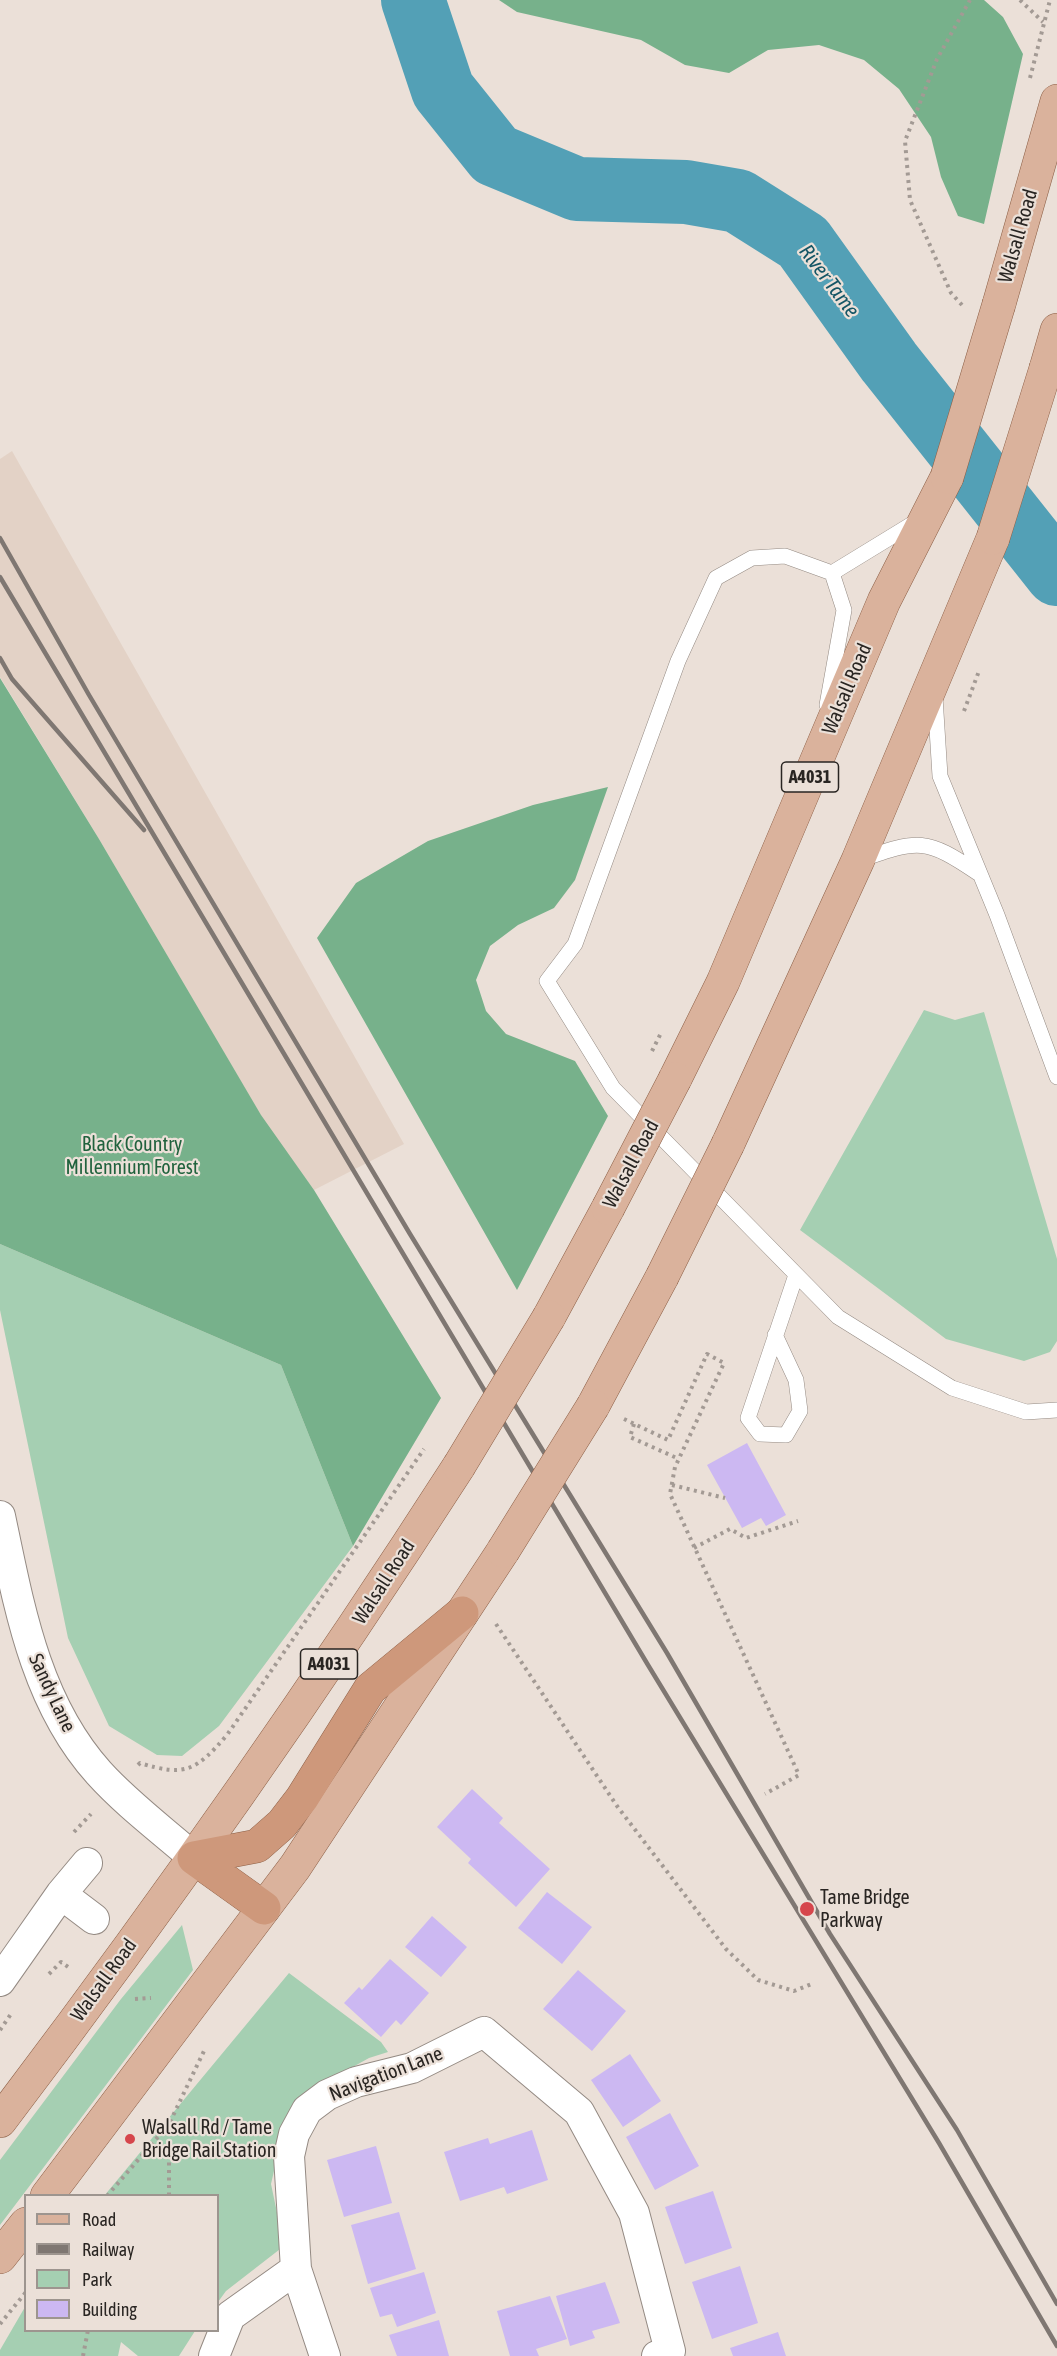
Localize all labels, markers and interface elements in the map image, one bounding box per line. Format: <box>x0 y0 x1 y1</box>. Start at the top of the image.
street label: Walsall Road <box>993 186 1043 286</box>
water label: River Tame <box>793 240 865 322</box>
street label: Walsall Road <box>817 640 877 738</box>
road number: A4031 <box>782 762 838 792</box>
street label: Walsall Road <box>598 1116 664 1212</box>
park label: Black Country Millennium Forest <box>65 1133 199 1180</box>
street label: Walsall Road <box>348 1535 420 1629</box>
road number: A4031 <box>300 1649 358 1679</box>
street label: Sandy Lane <box>23 1650 81 1736</box>
place label: Tame Bridge Parkway <box>820 1886 910 1933</box>
marker: Tame Bridge Parkway <box>798 1900 816 1918</box>
street label: Walsall Road <box>66 1934 142 2026</box>
street label: Navigation Lane <box>326 2041 446 2107</box>
place label: Walsall Rd / Tame Bridge Rail Station <box>142 2116 276 2163</box>
marker: Walsall Rd / Tame Bridge Rail Station <box>123 2132 137 2146</box>
legend <box>24 2194 219 2332</box>
text: Road <box>82 2209 116 2230</box>
text: Railway <box>82 2239 134 2260</box>
text: Park <box>82 2269 112 2290</box>
text: Building <box>82 2299 137 2320</box>

